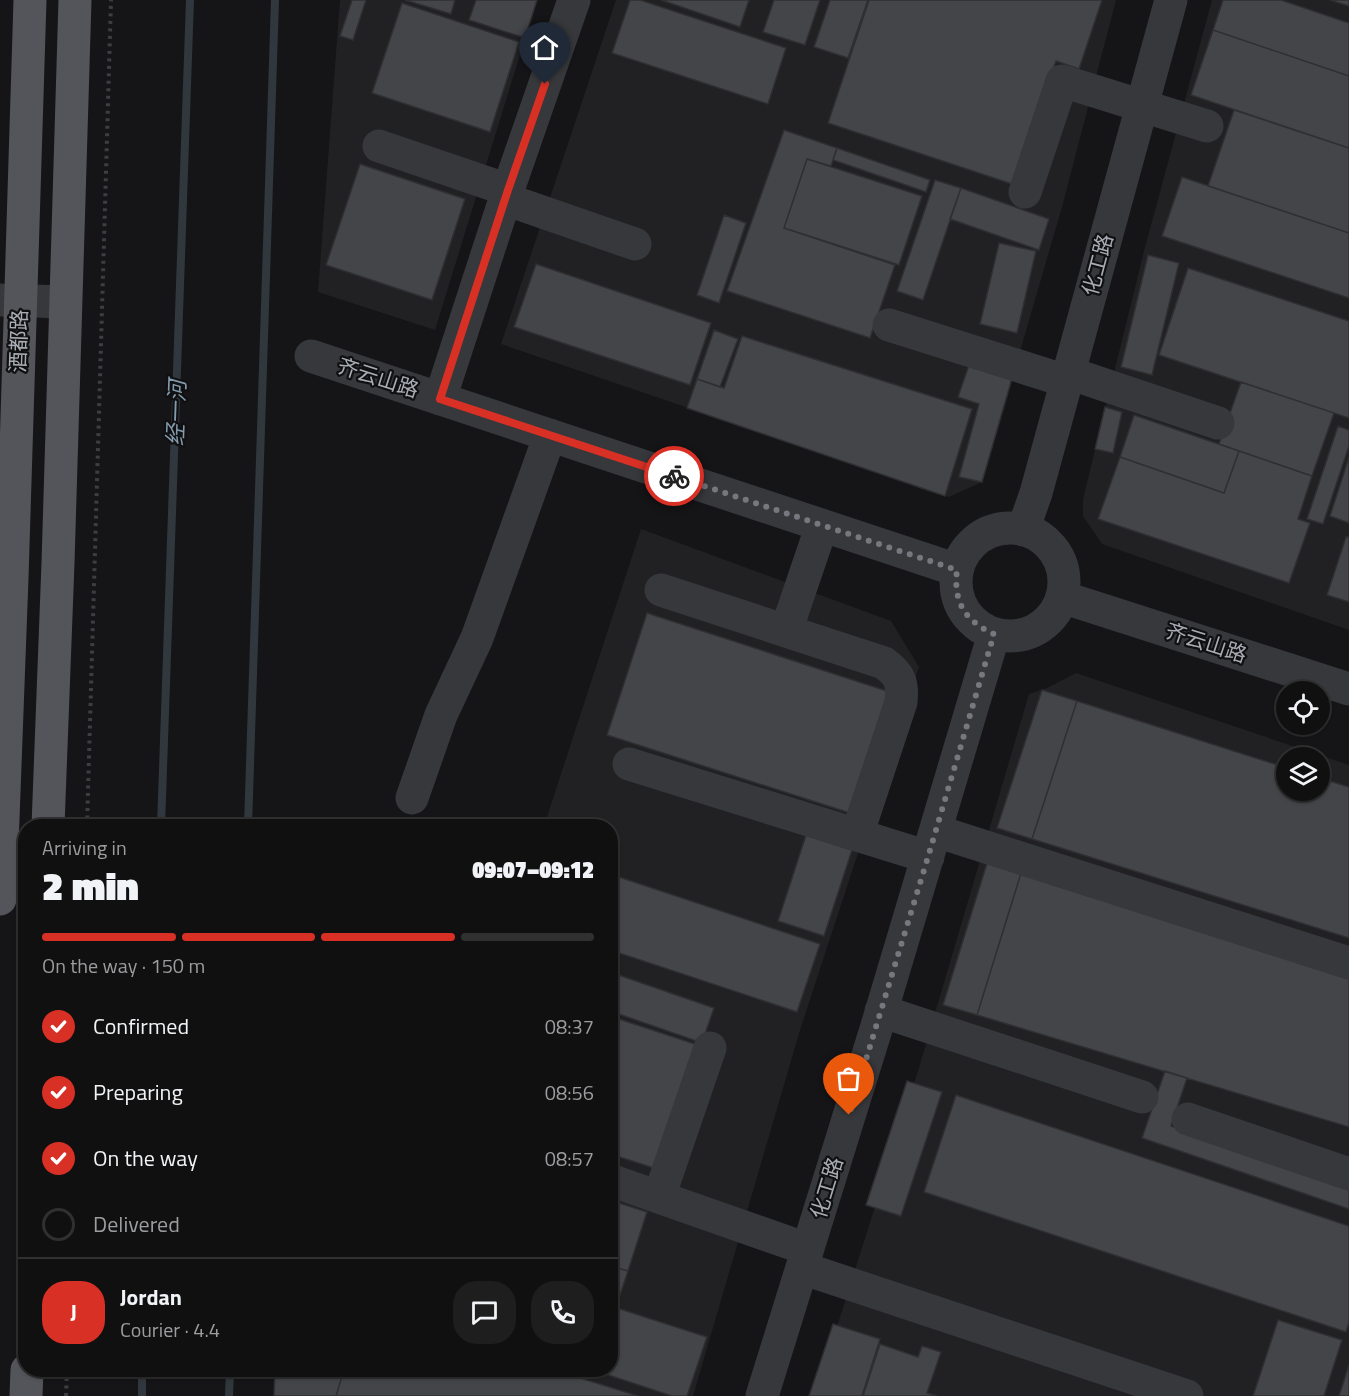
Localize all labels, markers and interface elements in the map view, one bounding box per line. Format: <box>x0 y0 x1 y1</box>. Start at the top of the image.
pin <box>519 22 570 84</box>
icon: home <box>528 31 561 64</box>
street label: 化工路 <box>1073 230 1121 299</box>
street label: 酒都路 <box>1 309 35 373</box>
street label: 齐云山路 <box>333 349 423 405</box>
water label: 经一河 <box>158 375 194 447</box>
courier <box>644 446 704 506</box>
icon: bike <box>658 460 691 493</box>
street label: 齐云山路 <box>1161 614 1251 670</box>
map controls <box>1276 681 1330 801</box>
button: locate <box>1276 681 1330 735</box>
button: layers <box>1276 747 1330 801</box>
text: Arriving in <box>42 832 127 863</box>
text: 09:07–09:12 <box>472 853 594 887</box>
text: 2 min <box>42 856 139 915</box>
text: On the way · 150 m <box>42 950 205 981</box>
text: Confirmed <box>93 1009 189 1043</box>
icon: check <box>42 1010 75 1043</box>
text: 08:37 <box>545 1011 594 1042</box>
pin <box>823 1053 874 1115</box>
icon: bag <box>832 1062 865 1095</box>
text: Preparing <box>93 1075 183 1109</box>
icon: check <box>42 1076 75 1109</box>
text: 08:56 <box>545 1077 594 1108</box>
text: On the way <box>93 1141 198 1175</box>
icon: check <box>42 1142 75 1175</box>
text: 08:57 <box>545 1143 594 1174</box>
street label: 化工路 <box>802 1153 851 1223</box>
text: Delivered <box>93 1207 180 1241</box>
text: Jordan <box>120 1280 182 1314</box>
button: chat <box>453 1281 516 1344</box>
button: phone <box>531 1281 594 1344</box>
text: J <box>70 1295 77 1329</box>
text: Courier · 4.4 <box>120 1314 220 1345</box>

